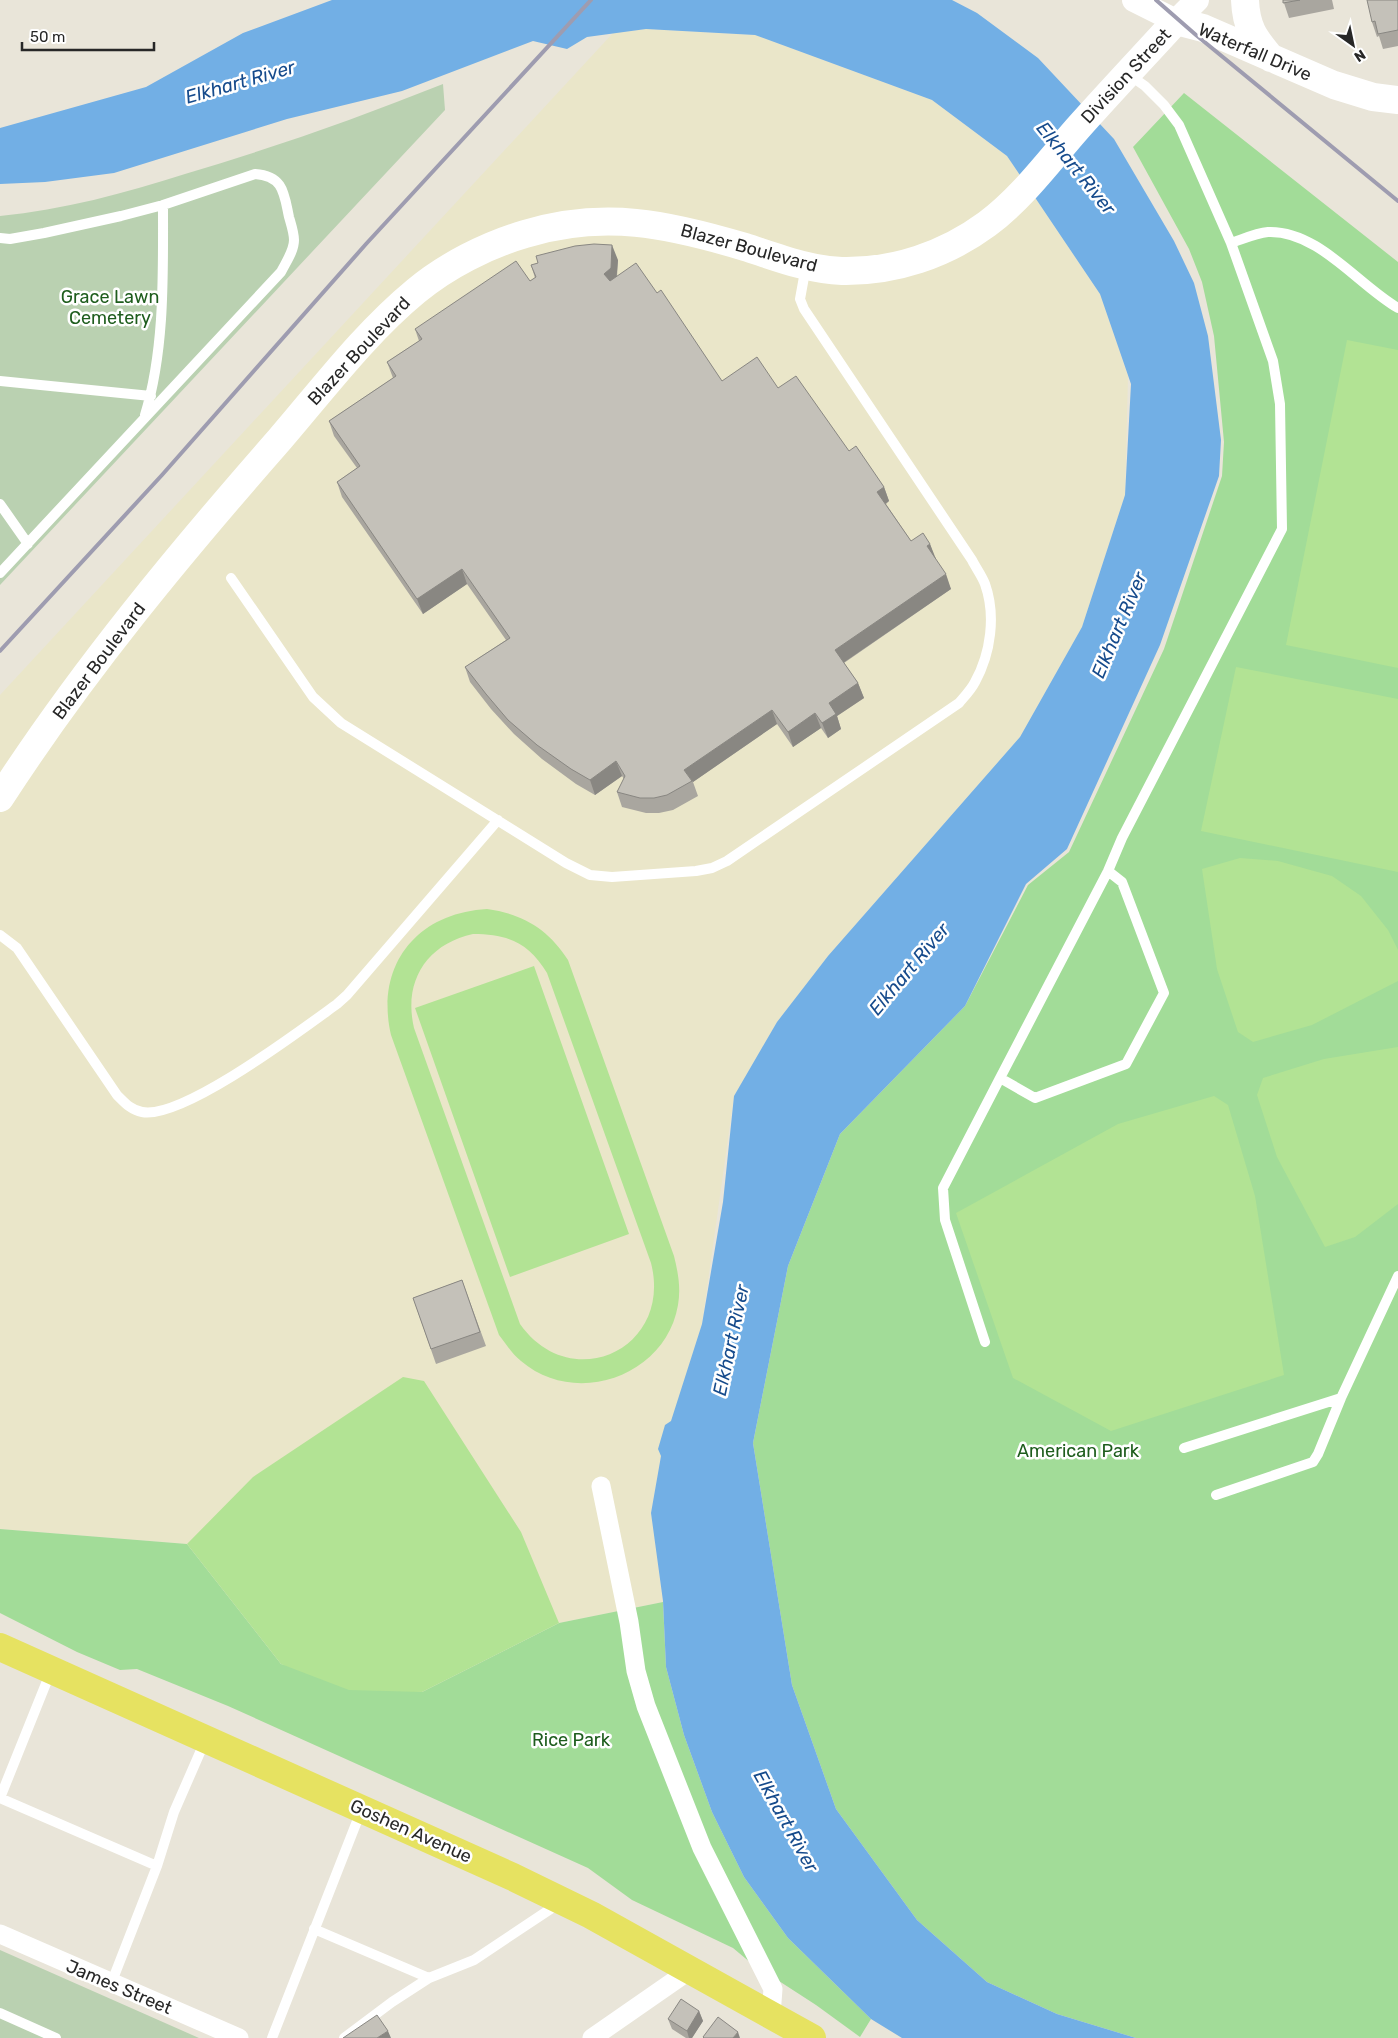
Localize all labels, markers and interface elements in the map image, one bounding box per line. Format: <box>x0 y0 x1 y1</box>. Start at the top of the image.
street label: Waterfall Drive <box>1195 18 1315 86</box>
scale bar <box>22 20 155 52</box>
north arrow <box>1328 20 1378 70</box>
street label: Division Street <box>1076 24 1176 128</box>
text: 50 m <box>30 28 65 46</box>
text: N <box>1351 46 1369 65</box>
water label: Elkhart River <box>183 55 298 109</box>
water label: Elkhart River <box>1031 117 1121 220</box>
street label: Blazer Boulevard <box>678 219 820 277</box>
park label: Grace Lawn Cemetery <box>61 286 159 329</box>
street label: Blazer Boulevard <box>303 292 415 410</box>
water label: Elkhart River <box>1086 568 1152 682</box>
street label: Blazer Boulevard <box>48 598 150 724</box>
water label: Elkhart River <box>864 918 955 1020</box>
water label: Elkhart River <box>708 1282 754 1398</box>
park label: American Park <box>1017 1440 1140 1462</box>
park label: Rice Park <box>532 1729 611 1751</box>
water label: Elkhart River <box>749 1766 824 1877</box>
street label: Goshen Avenue <box>347 1794 475 1868</box>
street label: James Street <box>63 1955 175 2019</box>

